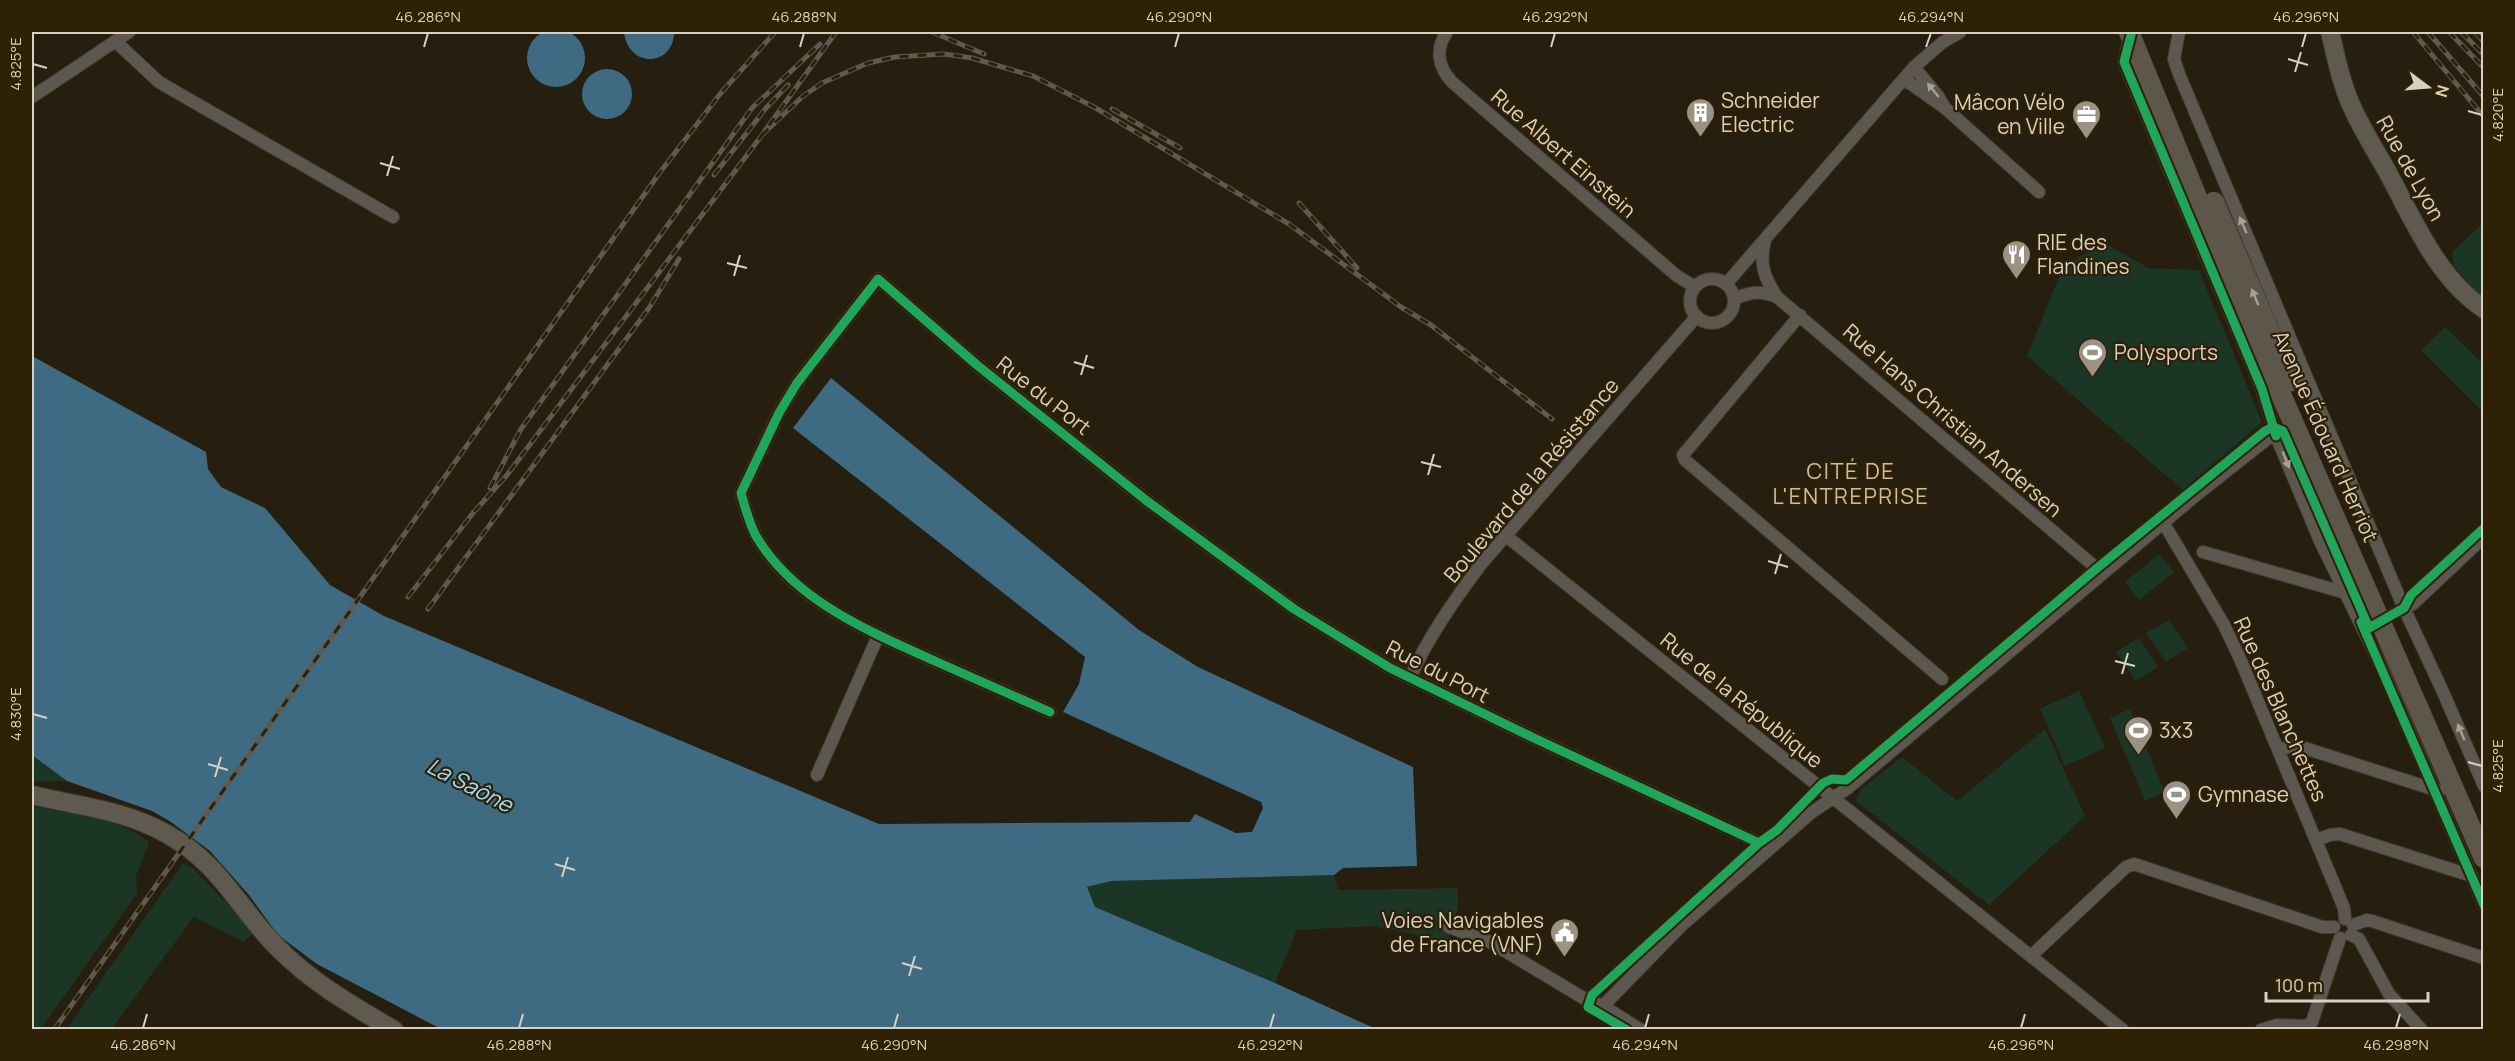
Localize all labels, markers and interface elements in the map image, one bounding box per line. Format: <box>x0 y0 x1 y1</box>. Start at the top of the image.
text: 46.286°N <box>395 6 461 27</box>
text: 46.288°N <box>772 6 836 27</box>
text: 46.290°N <box>1146 6 1212 27</box>
text: 46.292°N <box>1522 6 1588 27</box>
text: 46.294°N <box>1898 6 1964 27</box>
text: 46.296°N <box>2273 6 2339 27</box>
text: 4.825°E <box>5 37 26 91</box>
north arrow <box>2398 57 2458 117</box>
street label: Rue Albert Einstein <box>1486 82 1642 224</box>
one-way arrow <box>1927 83 1940 98</box>
text: N <box>2430 83 2455 100</box>
place label: Schneider Electric <box>1721 86 1820 138</box>
place label: Mâcon Vélo en Ville <box>1954 88 2065 140</box>
text: 4.820°E <box>2487 88 2508 142</box>
building icon: Schneider Electric <box>1684 96 1716 138</box>
office icon: Mâcon Vélo en Ville <box>2070 98 2102 140</box>
street label: Rue de Lyon <box>2371 110 2451 226</box>
one-way arrow <box>2238 215 2248 233</box>
place label: RIE des Flandines <box>2037 228 2130 280</box>
restaurant icon: RIE des Flandines <box>2000 238 2032 280</box>
one-way arrow <box>2250 288 2259 306</box>
street label: Rue Hans Christian Andersen <box>1838 317 2068 523</box>
street label: Avenue Édouard Herriot <box>2267 326 2385 546</box>
sports icon: Polysports <box>2077 336 2109 378</box>
place label: Polysports <box>2114 338 2218 366</box>
street label: Rue du Port <box>991 349 1097 441</box>
street label: Boulevard de la Résistance <box>1437 372 1625 588</box>
one-way arrow <box>2281 451 2291 469</box>
district label: CITÉ DE L'ENTREPRISE <box>1773 456 1929 511</box>
street label: Rue des Blanchettes <box>2228 612 2334 806</box>
street label: Rue de la République <box>1655 626 1829 774</box>
street label: Rue du Port <box>1382 633 1494 709</box>
text: 4.830°E <box>5 687 26 741</box>
sports icon: 3x3 <box>2122 714 2154 756</box>
place label: 3x3 <box>2159 716 2193 744</box>
one-way arrow <box>2455 723 2465 741</box>
text: 4.825°E <box>2487 739 2508 793</box>
water label: La Saône <box>422 751 519 820</box>
sports icon: Gymnase <box>2161 778 2193 820</box>
place label: Gymnase <box>2198 780 2289 808</box>
place label: Voies Navigables de France (VNF) <box>1382 906 1544 958</box>
public building icon: Voies Navigables de France (VNF) <box>1549 916 1581 958</box>
scale bar <box>2266 965 2428 1003</box>
text: 100 m <box>2275 973 2323 997</box>
text: 46.286°N <box>110 1034 176 1055</box>
text: 46.288°N <box>487 1034 551 1055</box>
text: 46.290°N <box>861 1034 927 1055</box>
text: 46.292°N <box>1237 1034 1303 1055</box>
text: 46.294°N <box>1612 1034 1678 1055</box>
text: 46.296°N <box>1988 1034 2054 1055</box>
text: 46.298°N <box>2363 1034 2429 1055</box>

